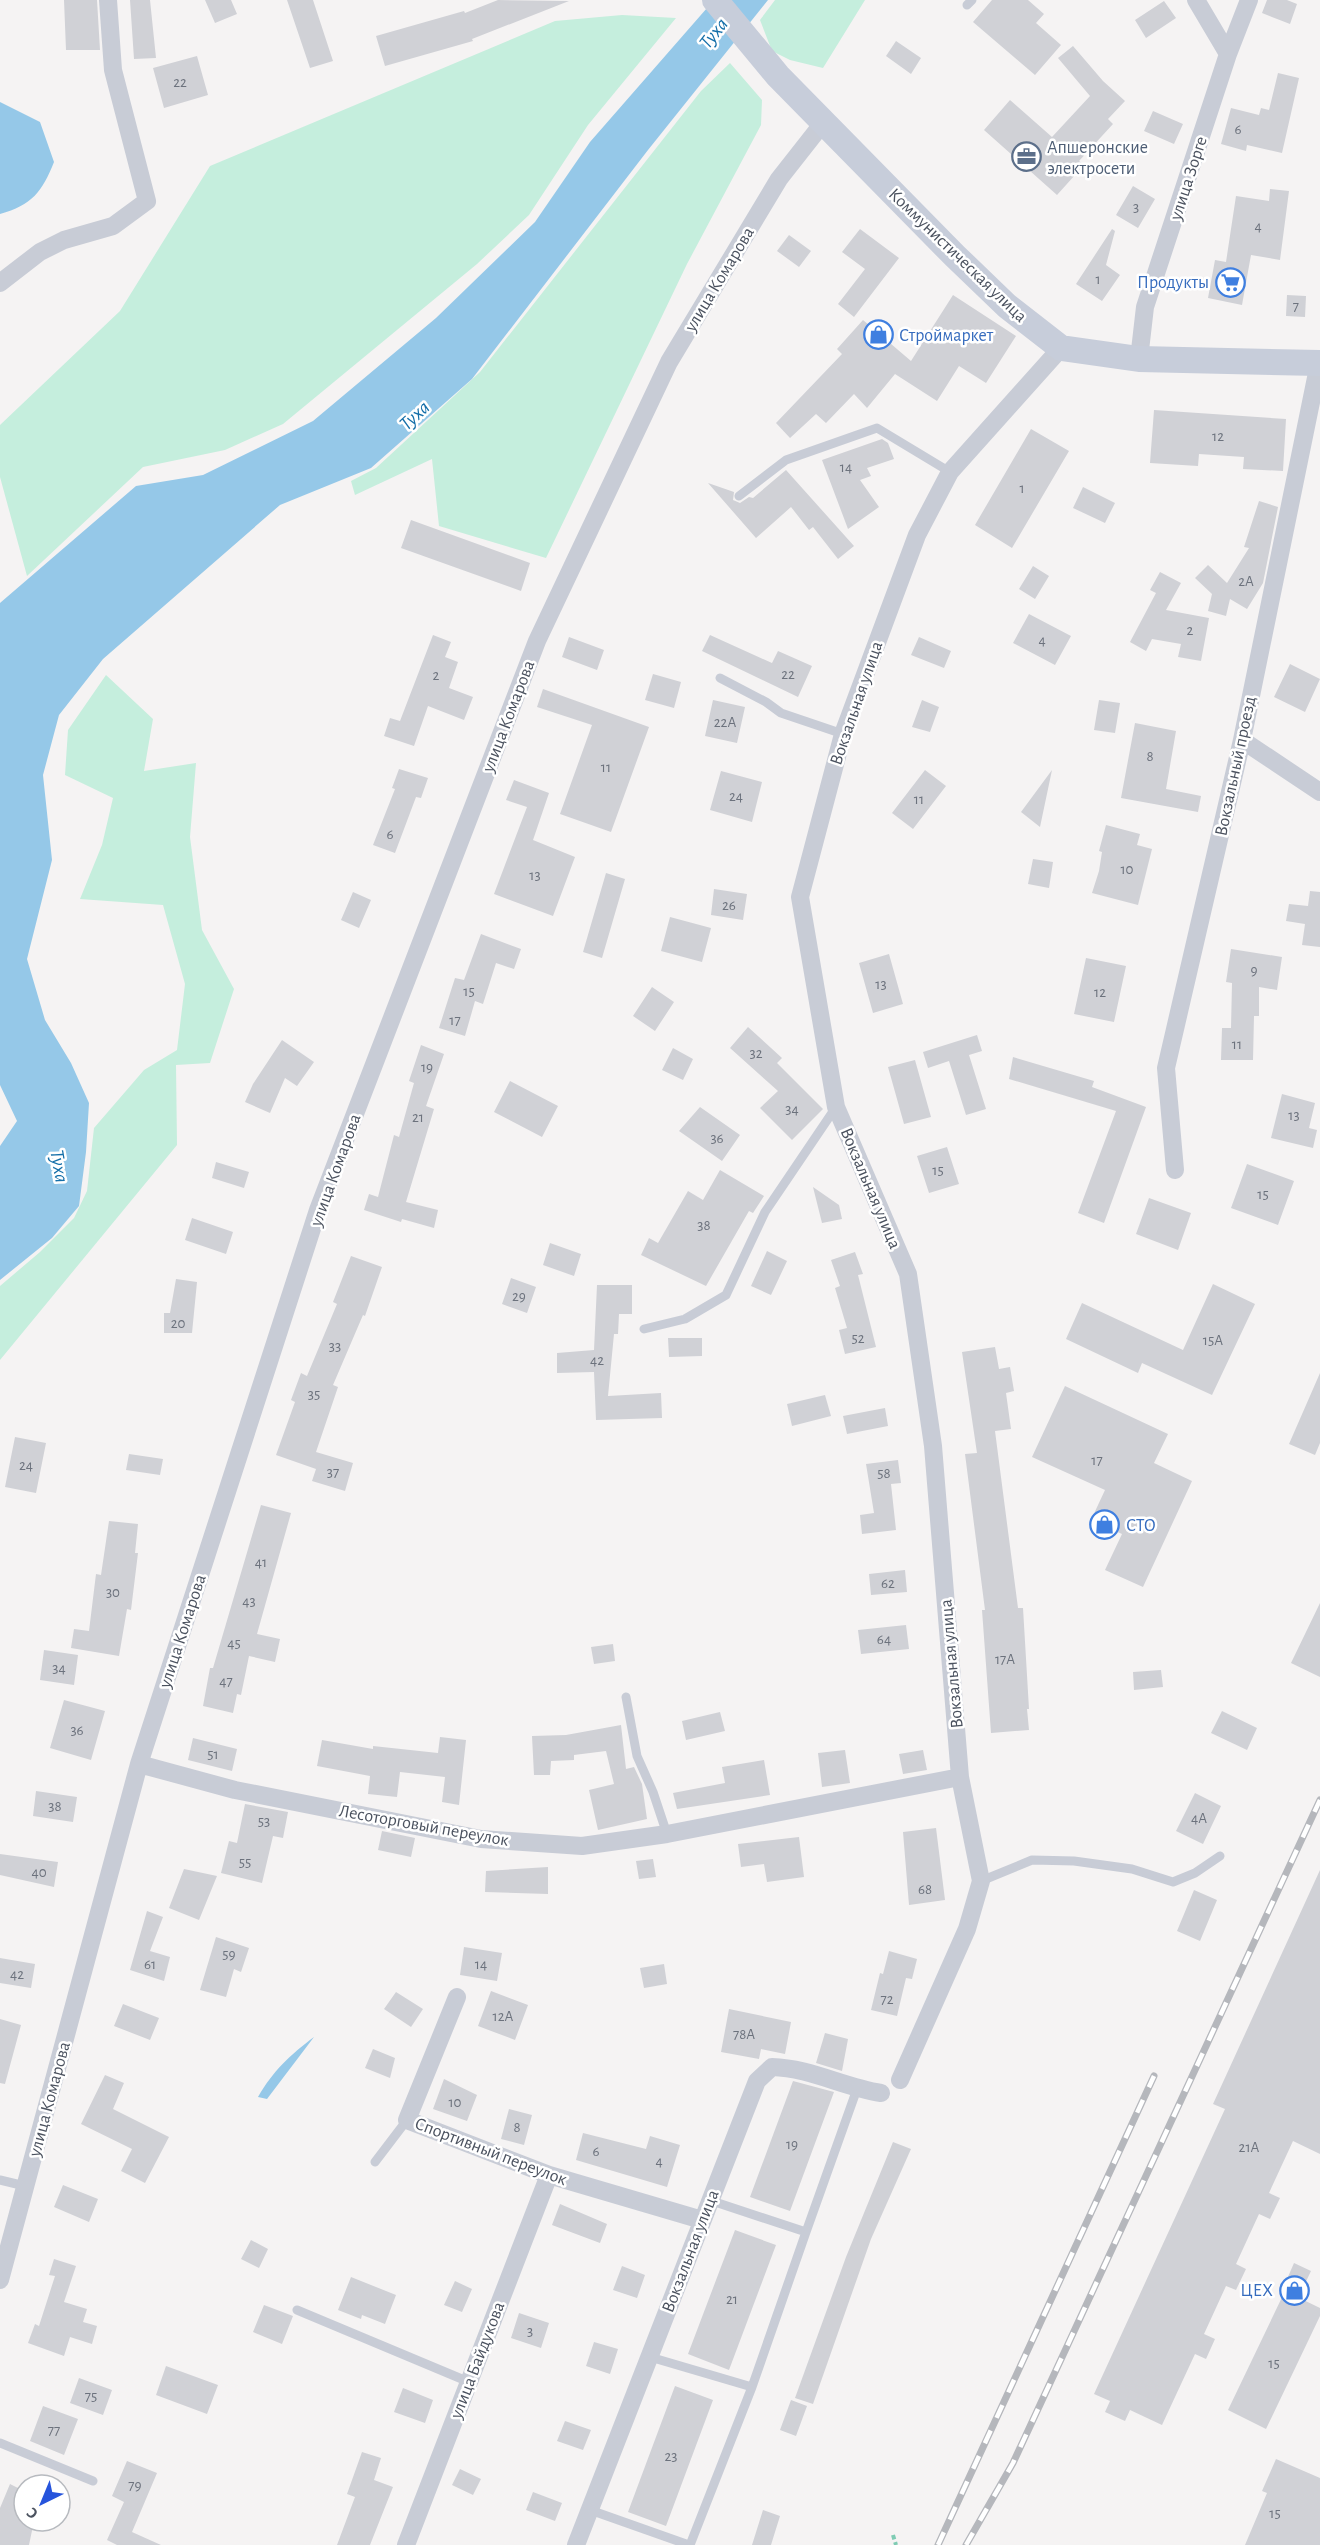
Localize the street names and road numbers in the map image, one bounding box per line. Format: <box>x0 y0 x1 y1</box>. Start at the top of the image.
street label: улица Зорге <box>1167 134 1211 223</box>
street label: Коммунистическая улица <box>885 185 1030 326</box>
street label: улица Комарова <box>681 224 758 336</box>
street label: Вокзальная улица <box>827 639 887 768</box>
street label: улица Комарова <box>479 658 538 776</box>
street label: Вокзальный проезд <box>1212 695 1260 838</box>
street label: улица Комарова <box>307 1112 365 1230</box>
street label: Вокзальная улица <box>836 1125 904 1252</box>
street label: улица Комарова <box>156 1572 210 1691</box>
street label: Вокзальная улица <box>937 1598 967 1729</box>
street label: Лесоторговый переулок <box>338 1802 511 1850</box>
street label: улица Комарова <box>26 2040 74 2160</box>
street label: Спортивный переулок <box>412 2115 570 2189</box>
street label: Вокзальная улица <box>659 2188 723 2315</box>
street label: улица Байдукова <box>447 2300 508 2422</box>

